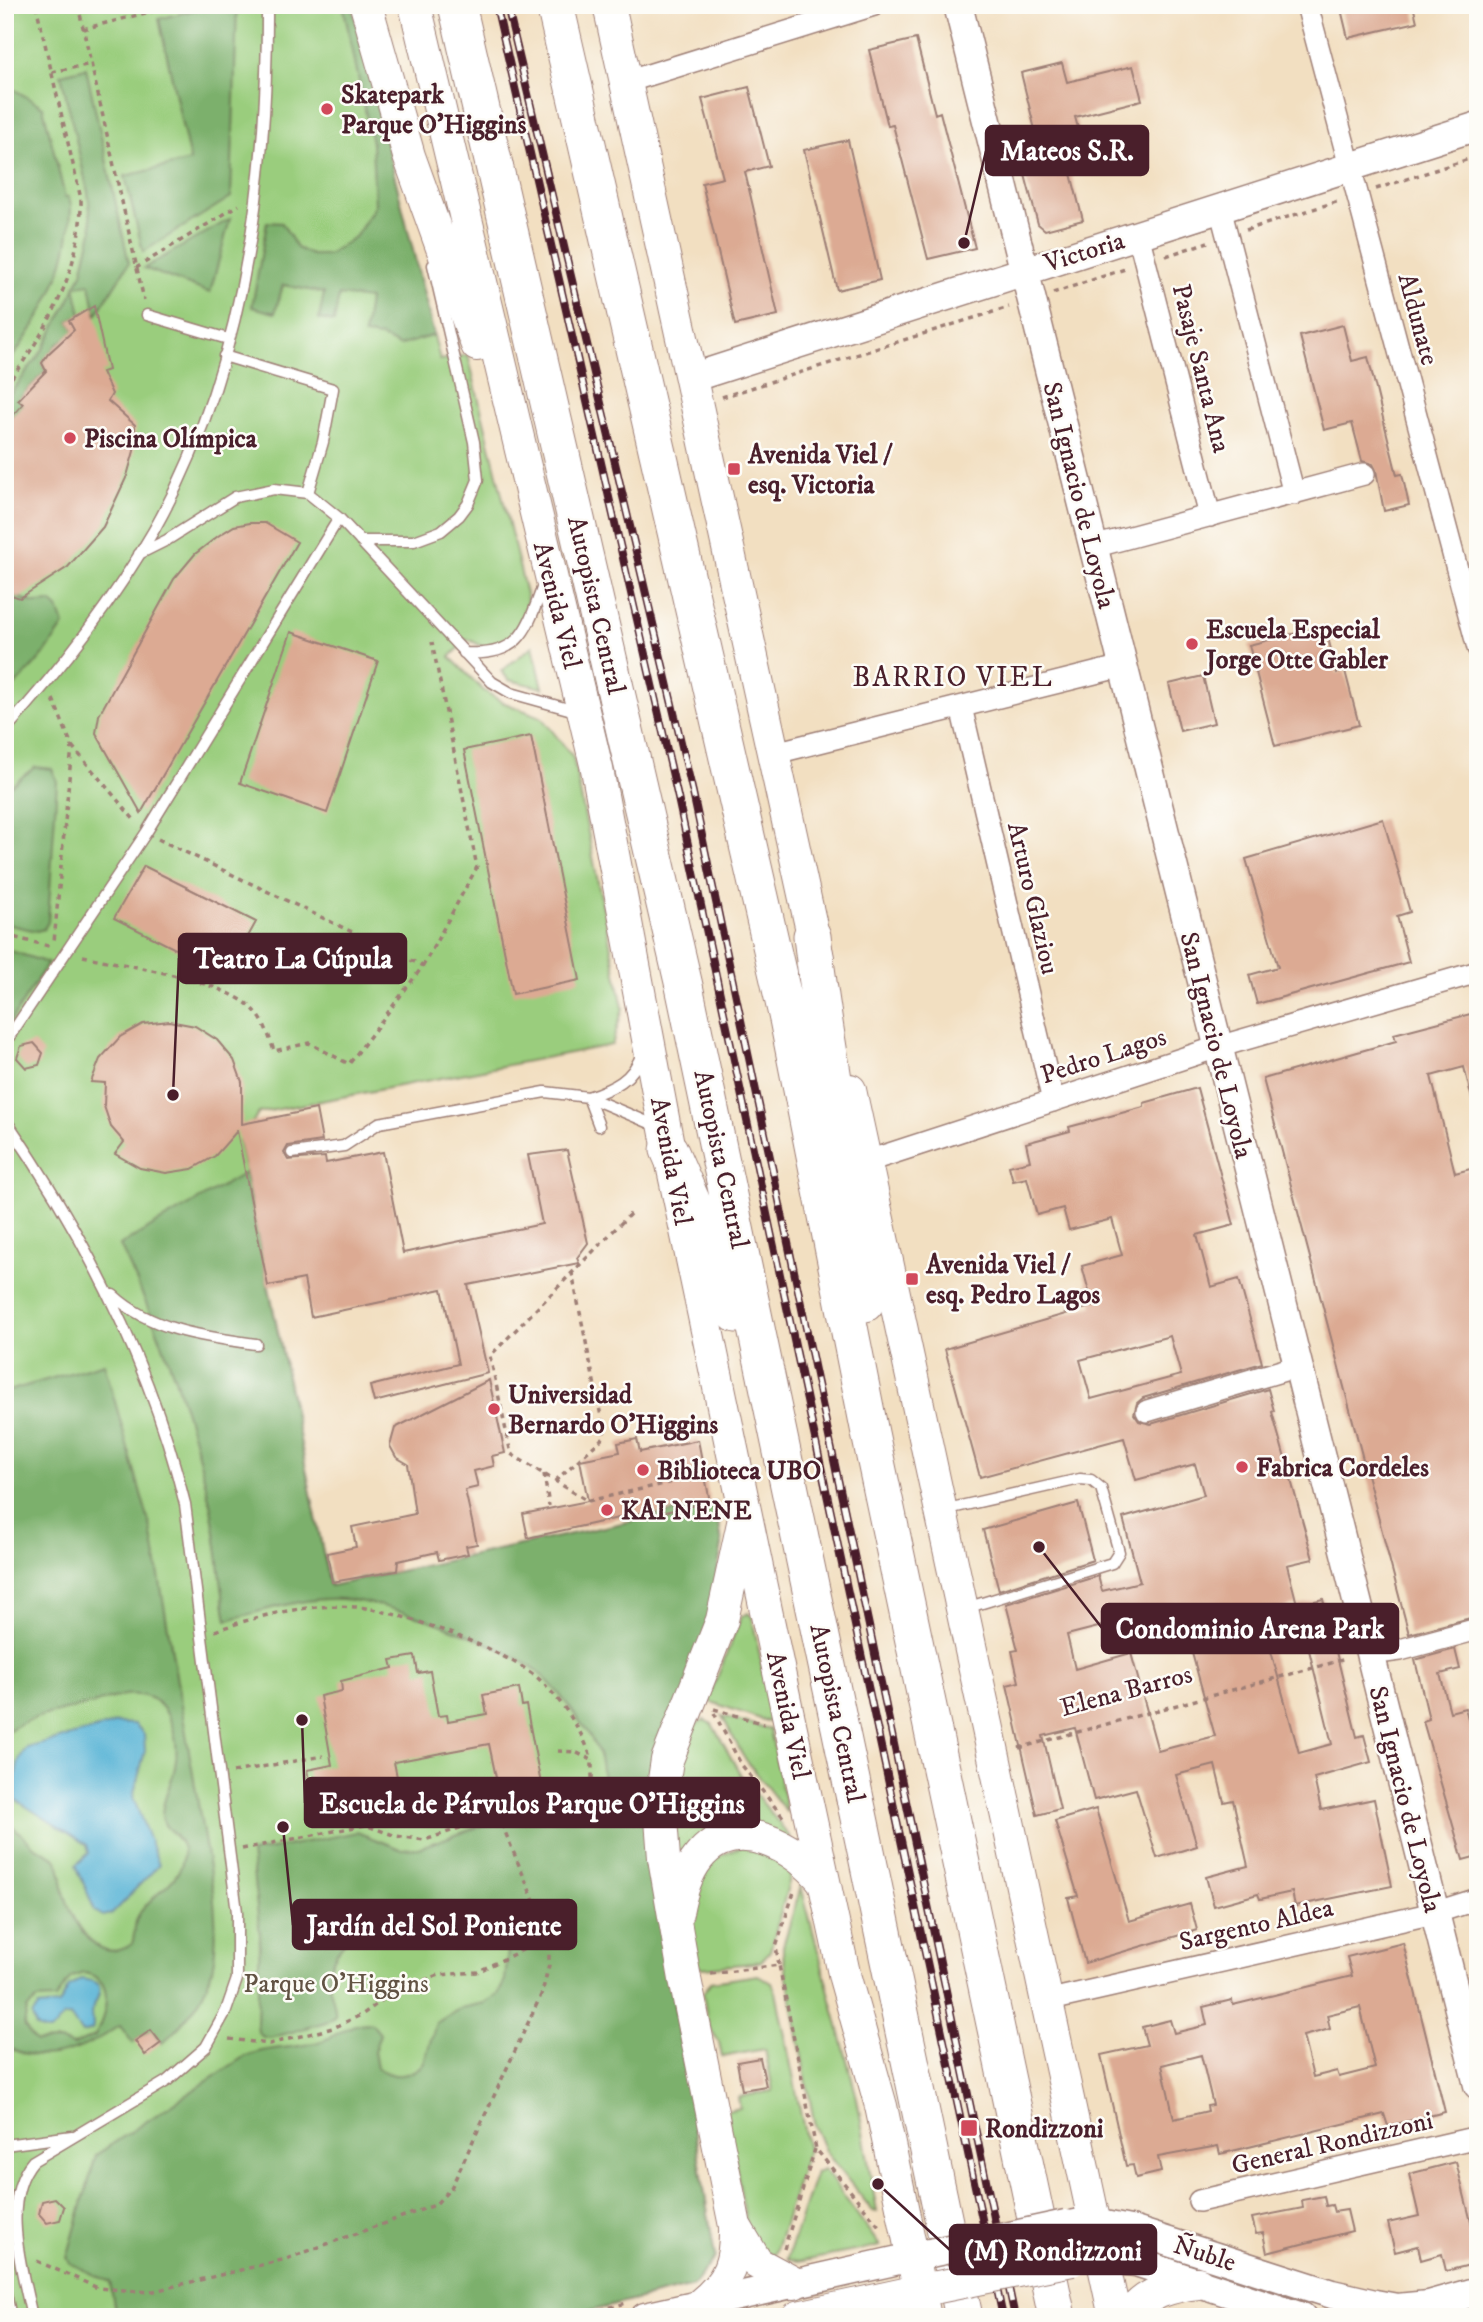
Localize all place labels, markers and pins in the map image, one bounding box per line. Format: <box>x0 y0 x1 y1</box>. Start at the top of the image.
place label: Skatepark Parque O'Higgins <box>341 79 527 142</box>
marker: Skatepark Parque O'Higgins <box>319 101 335 117</box>
callout: Mateos S.R. <box>986 126 1148 175</box>
place label: Piscina Olímpica <box>84 423 258 456</box>
marker: Piscina Olímpica <box>62 430 78 446</box>
place label: Avenida Viel / esq. Victoria <box>747 439 893 502</box>
marker: Avenida Viel / esq. Victoria <box>726 461 742 477</box>
place label: Escuela Especial Jorge Otte Gabler <box>1203 614 1388 677</box>
marker: Escuela Especial Jorge Otte Gabler <box>1184 636 1200 652</box>
callout: Teatro La Cúpula <box>179 934 406 983</box>
place label: Avenida Viel / esq. Pedro Lagos <box>925 1249 1100 1312</box>
marker: Avenida Viel / esq. Pedro Lagos <box>904 1271 920 1287</box>
place label: Universidad Bernardo O'Higgins <box>508 1379 719 1442</box>
marker: Universidad Bernardo O'Higgins <box>486 1401 502 1417</box>
place label: Fabrica Cordeles <box>1256 1452 1429 1485</box>
place label: Biblioteca UBO <box>657 1455 821 1488</box>
marker: Fabrica Cordeles <box>1234 1459 1250 1475</box>
marker: Biblioteca UBO <box>635 1462 651 1478</box>
place label: KAI NENE <box>621 1495 752 1528</box>
marker: KAI NENE <box>599 1502 615 1518</box>
callout: Condominio Arena Park <box>1102 1604 1398 1653</box>
callout: Escuela de Párvulos Parque O’Higgins <box>305 1778 759 1827</box>
callout: Jardín del Sol Poniente <box>293 1900 576 1949</box>
place label: Rondizzoni <box>985 2113 1104 2146</box>
marker: Rondizzoni <box>959 2118 979 2138</box>
callout: (M) Rondizzoni <box>950 2225 1156 2274</box>

